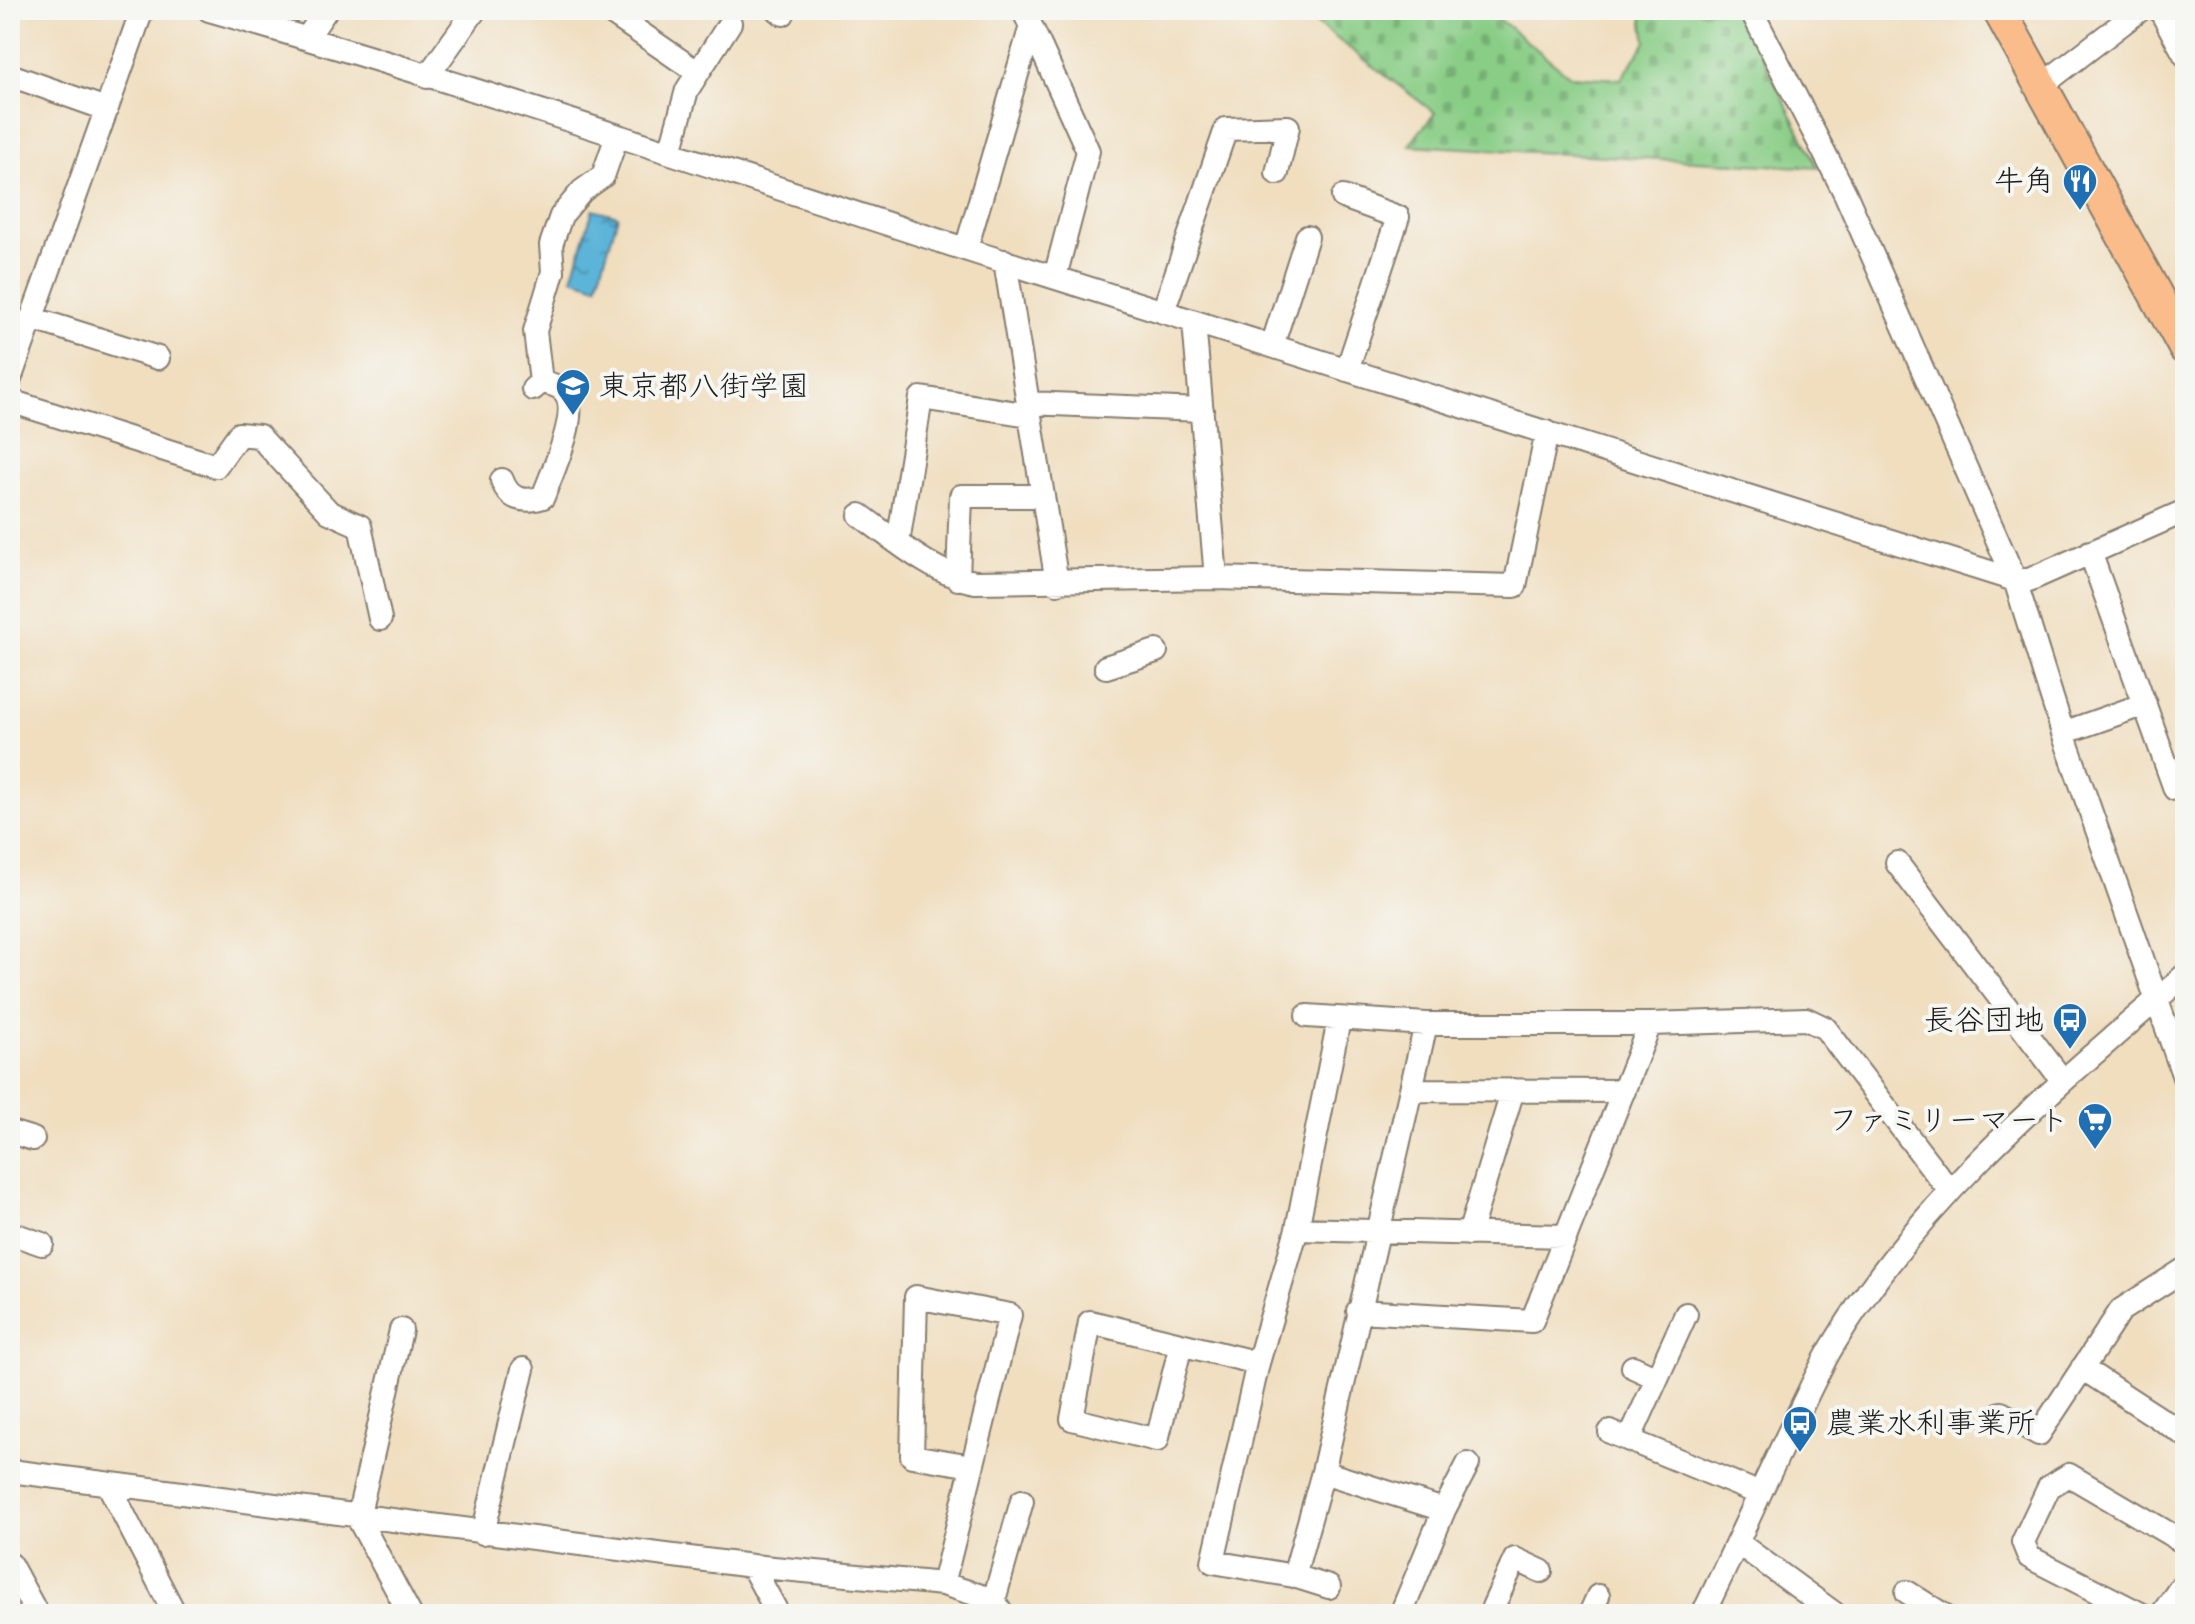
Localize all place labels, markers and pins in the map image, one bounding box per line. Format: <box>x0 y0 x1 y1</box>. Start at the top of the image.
restaurant icon: 牛角 <box>2061 162 2099 212</box>
place label: 牛角 <box>1994 164 2054 207</box>
school or university icon: 東京都八街学園 <box>554 367 592 417</box>
place label: 東京都八街学園 <box>599 369 809 412</box>
bus stop icon: 長谷団地 <box>2051 1001 2089 1051</box>
place label: 長谷団地 <box>1924 1003 2044 1046</box>
supermarket icon: ファミリーマート <box>2076 1101 2114 1151</box>
place label: ファミリーマート <box>1828 1103 2069 1146</box>
bus stop icon: 農業水利事業所 <box>1781 1404 1819 1454</box>
place label: 農業水利事業所 <box>1826 1406 2036 1449</box>

